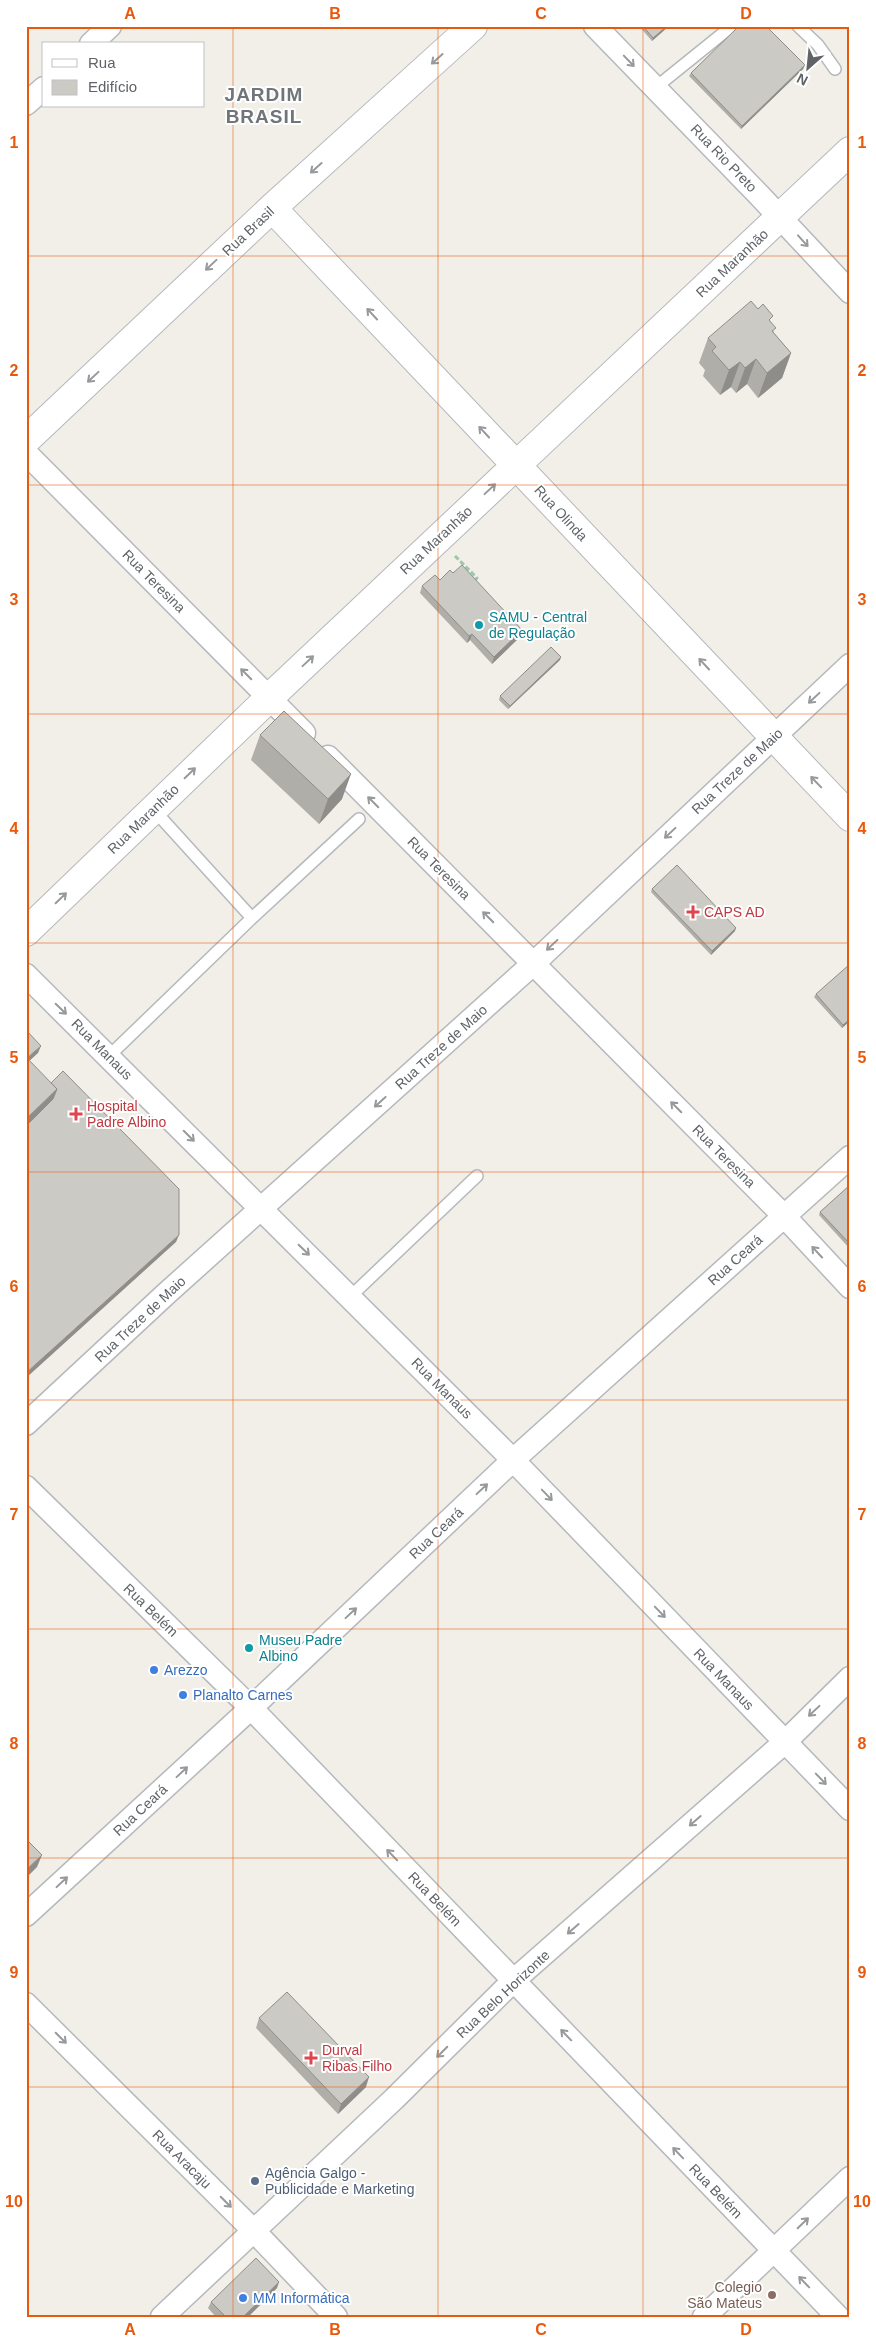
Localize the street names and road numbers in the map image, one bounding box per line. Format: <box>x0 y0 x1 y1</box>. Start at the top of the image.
street label: Rua Rio Preto <box>688 121 760 195</box>
street label: Rua Brasil <box>219 203 277 259</box>
street label: Rua Maranhão <box>693 225 771 300</box>
street label: Rua Olinda <box>531 482 591 544</box>
street label: Rua Maranhão <box>397 502 475 577</box>
street label: Rua Teresina <box>119 546 189 616</box>
street label: Rua Treze de Maio <box>688 725 786 817</box>
street label: Rua Maranhão <box>104 781 182 857</box>
street label: Rua Teresina <box>404 833 474 903</box>
street label: Rua Treze de Maio <box>392 1001 490 1093</box>
street label: Rua Manaus <box>68 1015 136 1083</box>
street label: Rua Teresina <box>689 1121 759 1191</box>
street label: Rua Ceará <box>704 1231 766 1289</box>
street label: Rua Treze de Maio <box>91 1273 189 1365</box>
street label: Rua Manaus <box>408 1354 476 1422</box>
street label: Rua Ceará <box>406 1504 466 1562</box>
street label: Rua Belém <box>121 1580 181 1640</box>
street label: Rua Manaus <box>691 1645 757 1713</box>
street label: Rua Ceará <box>110 1781 170 1839</box>
street label: Rua Belém <box>405 1869 465 1929</box>
street label: Rua Belo Horizonte <box>453 1947 553 2041</box>
street label: Rua Aracaju <box>149 2126 215 2192</box>
street label: Rua Belém <box>686 2161 746 2221</box>

